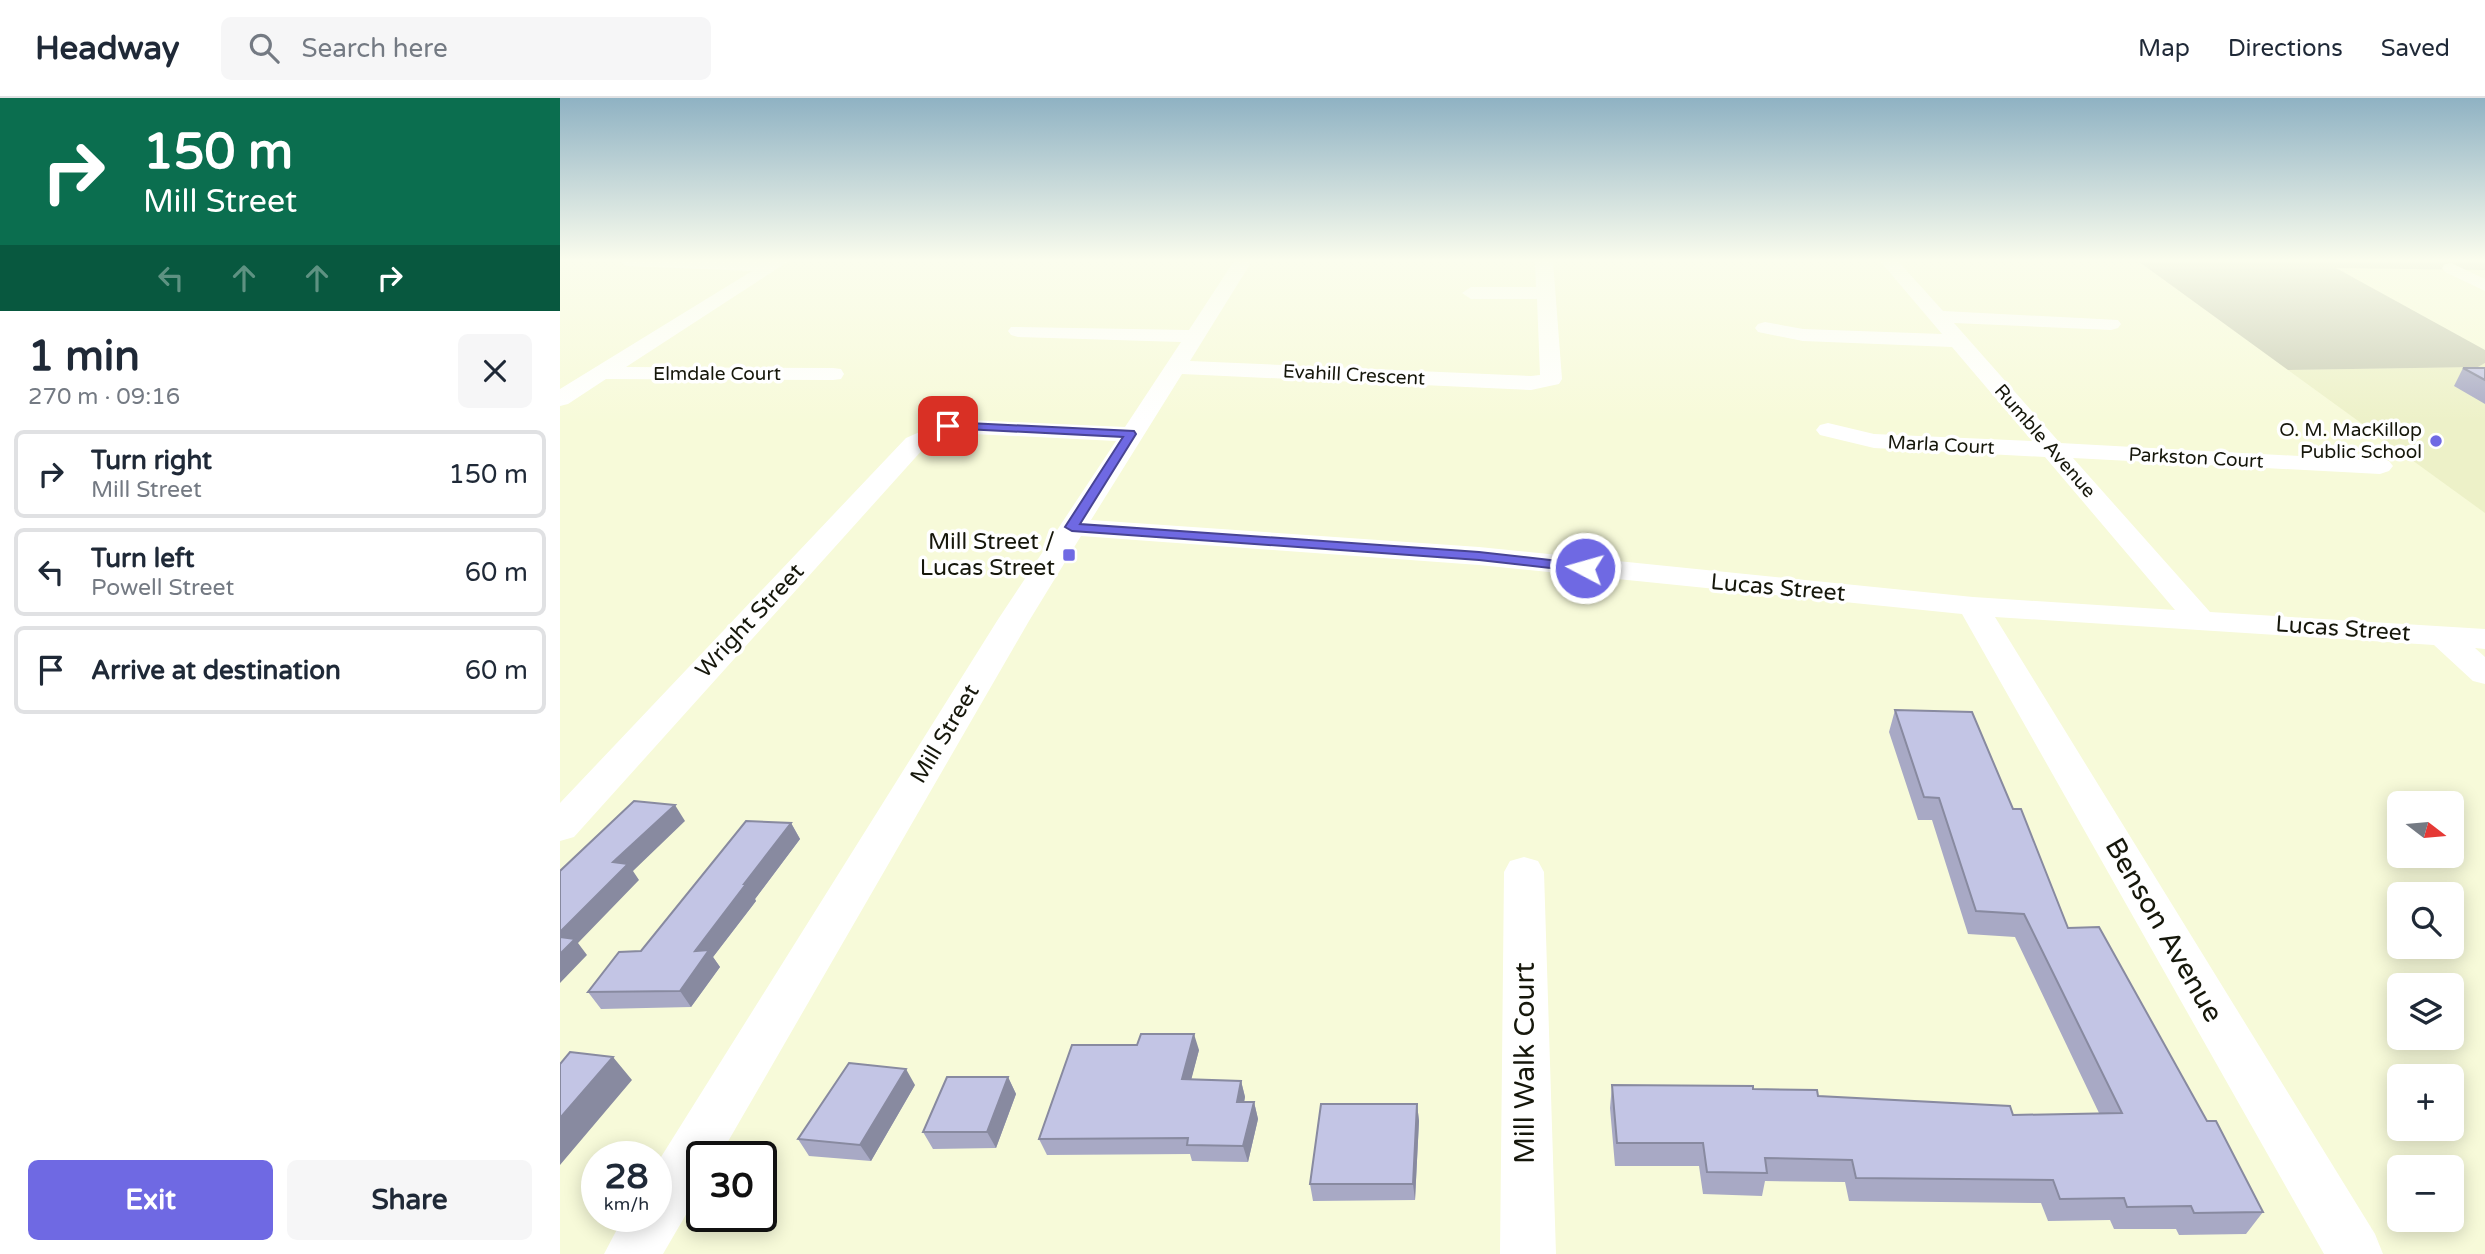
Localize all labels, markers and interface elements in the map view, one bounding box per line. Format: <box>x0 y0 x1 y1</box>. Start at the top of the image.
search box <box>221 17 711 80</box>
text: Headway <box>35 29 179 68</box>
icon: search <box>245 29 283 67</box>
text: Search here <box>301 33 448 64</box>
text: Map <box>2138 34 2190 63</box>
text: Directions <box>2228 34 2343 63</box>
text: Saved <box>2381 34 2450 63</box>
text: 150 m <box>143 123 293 182</box>
icon: right <box>28 126 119 217</box>
text: Mill Street <box>143 183 297 221</box>
icon: left <box>152 259 190 297</box>
icon: ahead <box>225 259 263 297</box>
icon: ahead <box>298 259 336 297</box>
icon: right <box>371 259 409 297</box>
text: 1 min <box>28 331 140 382</box>
button: close <box>458 334 532 408</box>
street label: Evahill Crescent <box>1282 360 1426 390</box>
street label: Elmdale Court <box>653 363 781 385</box>
street label: Rumble Avenue <box>1990 380 2100 502</box>
text: 270 m · 09:16 <box>28 383 180 411</box>
pin <box>918 396 978 456</box>
icon: arrive <box>929 407 967 445</box>
place label: O. M. MacKillop Public School <box>2279 419 2422 463</box>
street label: Marla Court <box>1887 431 1995 459</box>
marker: O. M. MacKillop Public School <box>2428 433 2444 449</box>
street label: Parkston Court <box>2128 443 2264 473</box>
text: Turn right <box>91 445 212 476</box>
icon: right <box>32 455 70 493</box>
text: 150 m <box>448 459 528 490</box>
text: Mill Street <box>91 476 202 504</box>
place label: Mill Street / Lucas Street <box>920 528 1055 582</box>
position arrow <box>1548 531 1622 605</box>
text: Turn left <box>91 543 194 574</box>
marker: Mill Street / Lucas Street <box>1061 547 1077 563</box>
icon: left <box>32 553 70 591</box>
text: 60 m <box>465 557 528 588</box>
street label: Wright Street <box>690 558 810 684</box>
street label: Lucas Street <box>1709 568 1847 608</box>
text: Powell Street <box>91 574 234 602</box>
street label: Lucas Street <box>2275 610 2412 648</box>
icon: arrive <box>32 651 70 689</box>
text: Arrive at destination <box>91 655 341 686</box>
text: 60 m <box>465 655 528 686</box>
street label: Mill Street <box>904 679 986 789</box>
north arrow <box>2387 791 2464 868</box>
map controls <box>2387 791 2464 1232</box>
street label: Benson Avenue <box>2097 832 2231 1028</box>
button: search <box>2387 882 2464 959</box>
street label: Mill Walk Court <box>1508 962 1542 1164</box>
button: layers <box>2387 973 2464 1050</box>
button: + <box>2387 1064 2464 1141</box>
speed limit sign: 30 <box>686 1141 777 1232</box>
button: − <box>2387 1155 2464 1232</box>
text: 28 <box>605 1156 648 1198</box>
button: Exit <box>28 1160 273 1240</box>
button: Share <box>287 1160 532 1240</box>
text: km/h <box>604 1193 649 1215</box>

